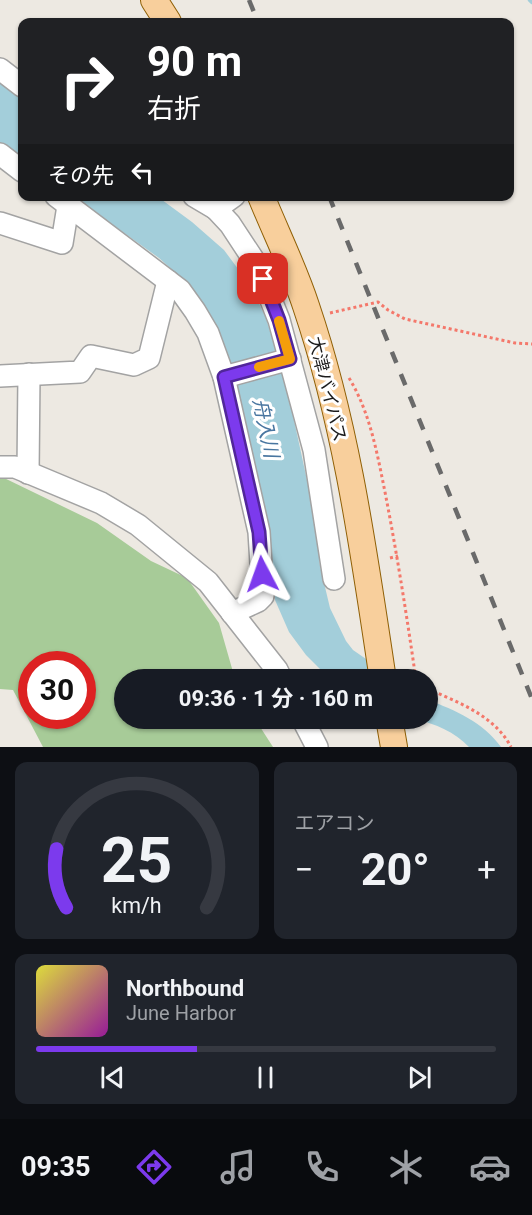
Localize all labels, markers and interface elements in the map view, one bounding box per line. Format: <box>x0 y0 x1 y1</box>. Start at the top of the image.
text: 90 m <box>147 37 242 86</box>
icon: right <box>48 42 126 120</box>
text: 右折 <box>147 93 201 125</box>
icon: left <box>126 156 159 189</box>
text: その先 <box>48 163 114 188</box>
pin <box>237 253 288 304</box>
icon: arrive <box>246 262 279 295</box>
street label: 大津バイパス <box>305 334 351 444</box>
water label: 舟入川 <box>248 396 284 462</box>
position arrow <box>230 542 294 606</box>
speed limit sign: 30 <box>18 651 96 729</box>
text: 09:36 · 1 分 · 160 m <box>179 686 373 711</box>
text: エアコン <box>295 811 375 835</box>
text: 25 <box>101 824 173 897</box>
text: 20° <box>361 843 430 896</box>
text: − <box>295 850 313 889</box>
text: + <box>477 850 496 889</box>
text: km/h <box>112 893 162 918</box>
text: Northbound <box>126 976 244 1001</box>
text: June Harbor <box>126 1001 236 1025</box>
icon: previous <box>96 1061 129 1094</box>
icon: pause <box>249 1061 282 1094</box>
icon: next <box>403 1061 436 1094</box>
icon: directions <box>133 1146 175 1188</box>
icon: music <box>217 1146 259 1188</box>
icon: phone <box>301 1146 343 1188</box>
icon: climate <box>385 1146 427 1188</box>
icon: car <box>469 1146 511 1188</box>
text: 09:35 <box>21 1151 91 1183</box>

